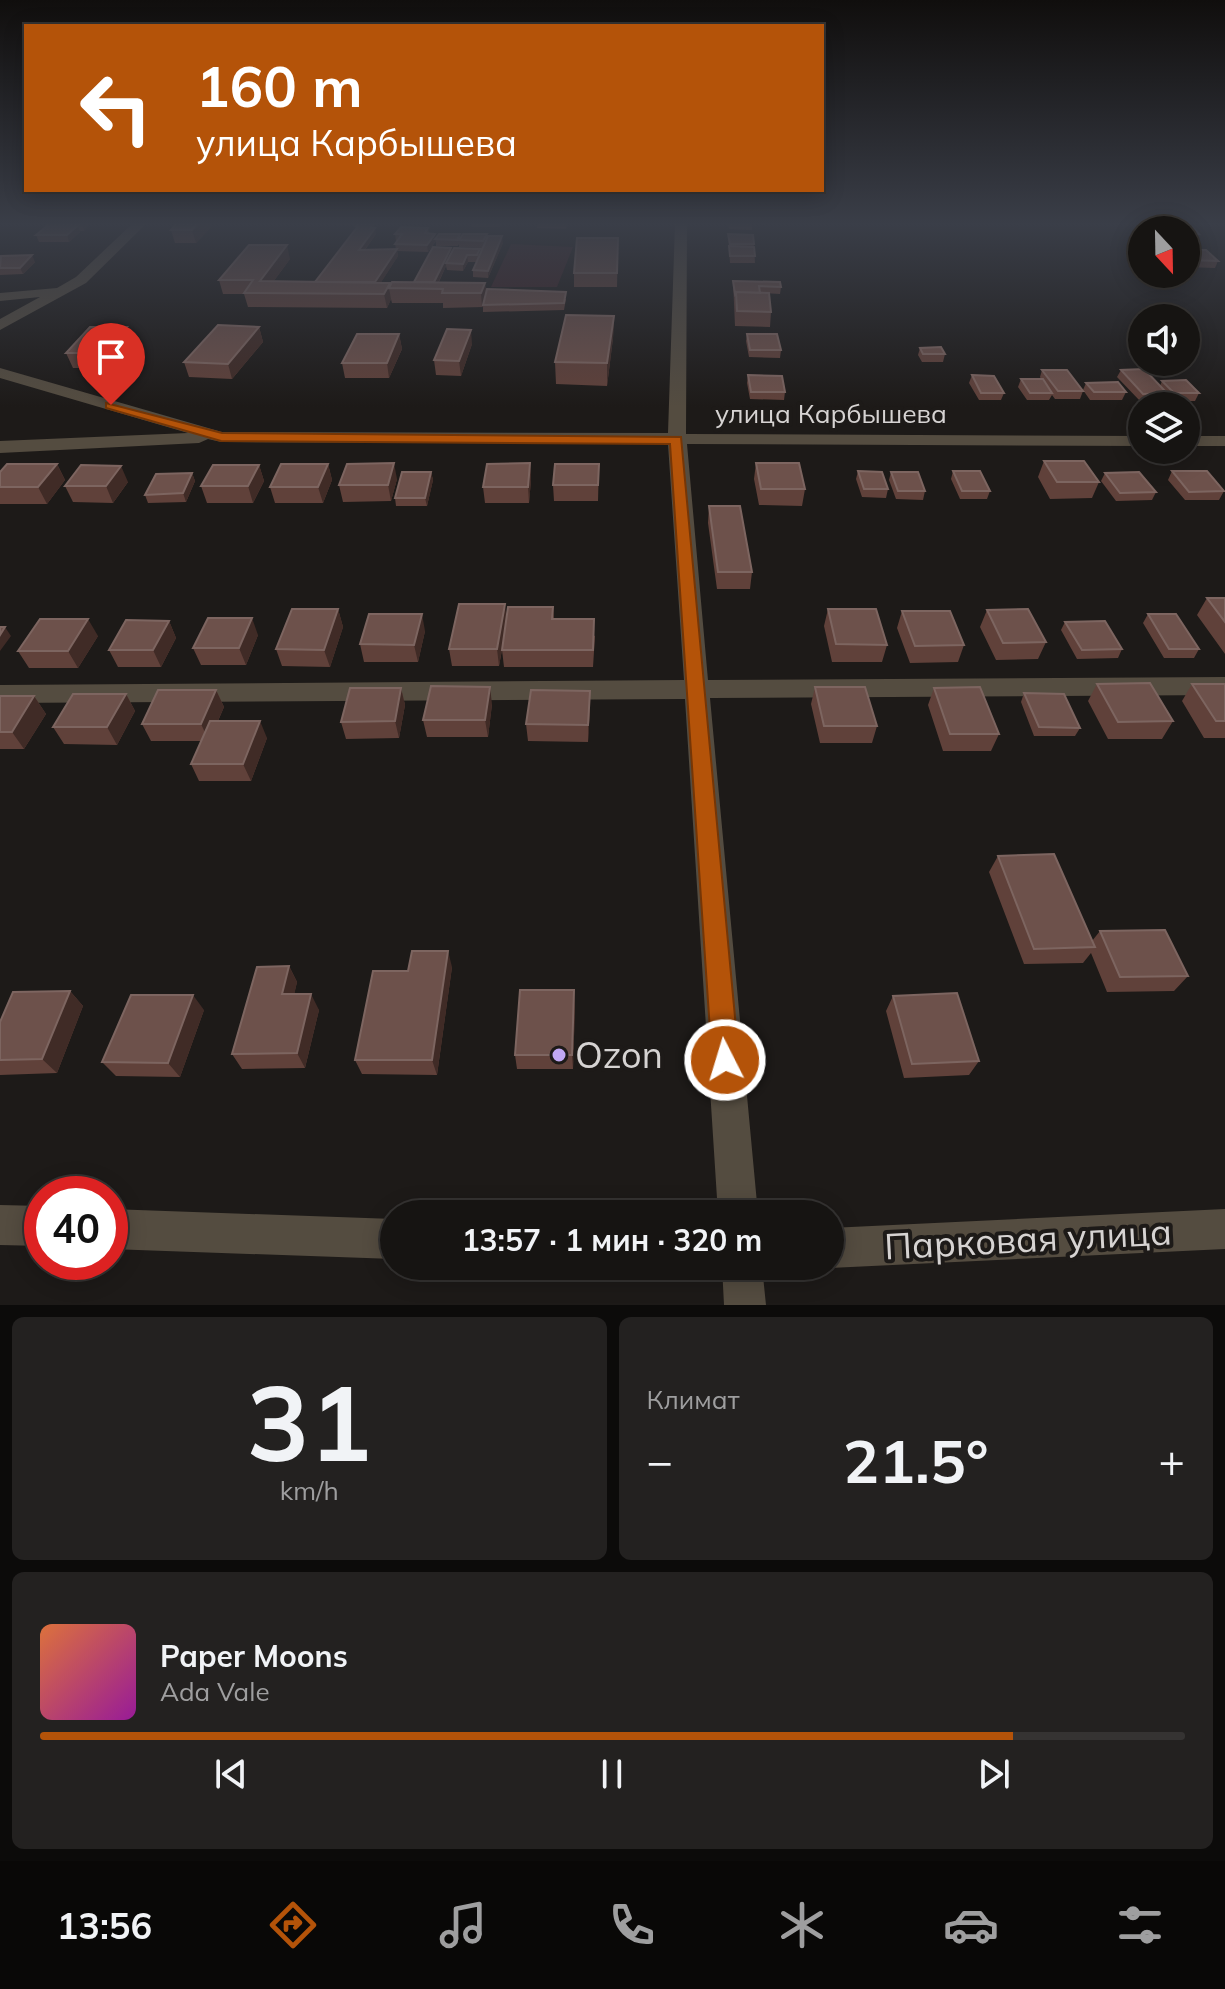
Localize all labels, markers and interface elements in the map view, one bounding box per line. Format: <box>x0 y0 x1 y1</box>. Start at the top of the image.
text: 160 m <box>196 51 363 121</box>
icon: left <box>64 56 168 160</box>
text: улица Карбышева <box>196 120 517 165</box>
north arrow <box>1128 216 1200 288</box>
map controls <box>1128 216 1200 464</box>
button: sound <box>1128 304 1200 376</box>
pin <box>77 323 145 405</box>
icon: arrive <box>89 335 133 379</box>
button: layers <box>1128 392 1200 464</box>
street label: улица Карбышева <box>715 397 947 430</box>
position arrow <box>683 1018 767 1102</box>
place label: Ozon <box>575 1032 663 1077</box>
marker: Ozon <box>550 1046 568 1064</box>
speed limit sign: 40 <box>24 1176 128 1280</box>
street label: Парковая улица <box>883 1208 1173 1269</box>
text: 13:57 · 1 мин · 320 m <box>462 1221 762 1259</box>
text: 31 <box>247 1356 372 1487</box>
text: Климат <box>647 1383 740 1416</box>
text: 21.5° <box>843 1423 989 1498</box>
text: − <box>647 1433 673 1488</box>
text: + <box>1159 1433 1185 1488</box>
text: km/h <box>280 1474 339 1507</box>
text: Paper Moons <box>160 1637 348 1675</box>
text: Ada Vale <box>160 1675 270 1708</box>
icon: previous <box>209 1752 253 1796</box>
icon: pause <box>590 1752 634 1796</box>
icon: next <box>972 1752 1016 1796</box>
icon: directions <box>265 1897 321 1953</box>
icon: music <box>435 1897 491 1953</box>
icon: phone <box>604 1897 660 1953</box>
icon: climate <box>774 1897 830 1953</box>
icon: car <box>943 1897 999 1953</box>
icon: filters <box>1112 1897 1168 1953</box>
text: 13:56 <box>57 1903 152 1948</box>

